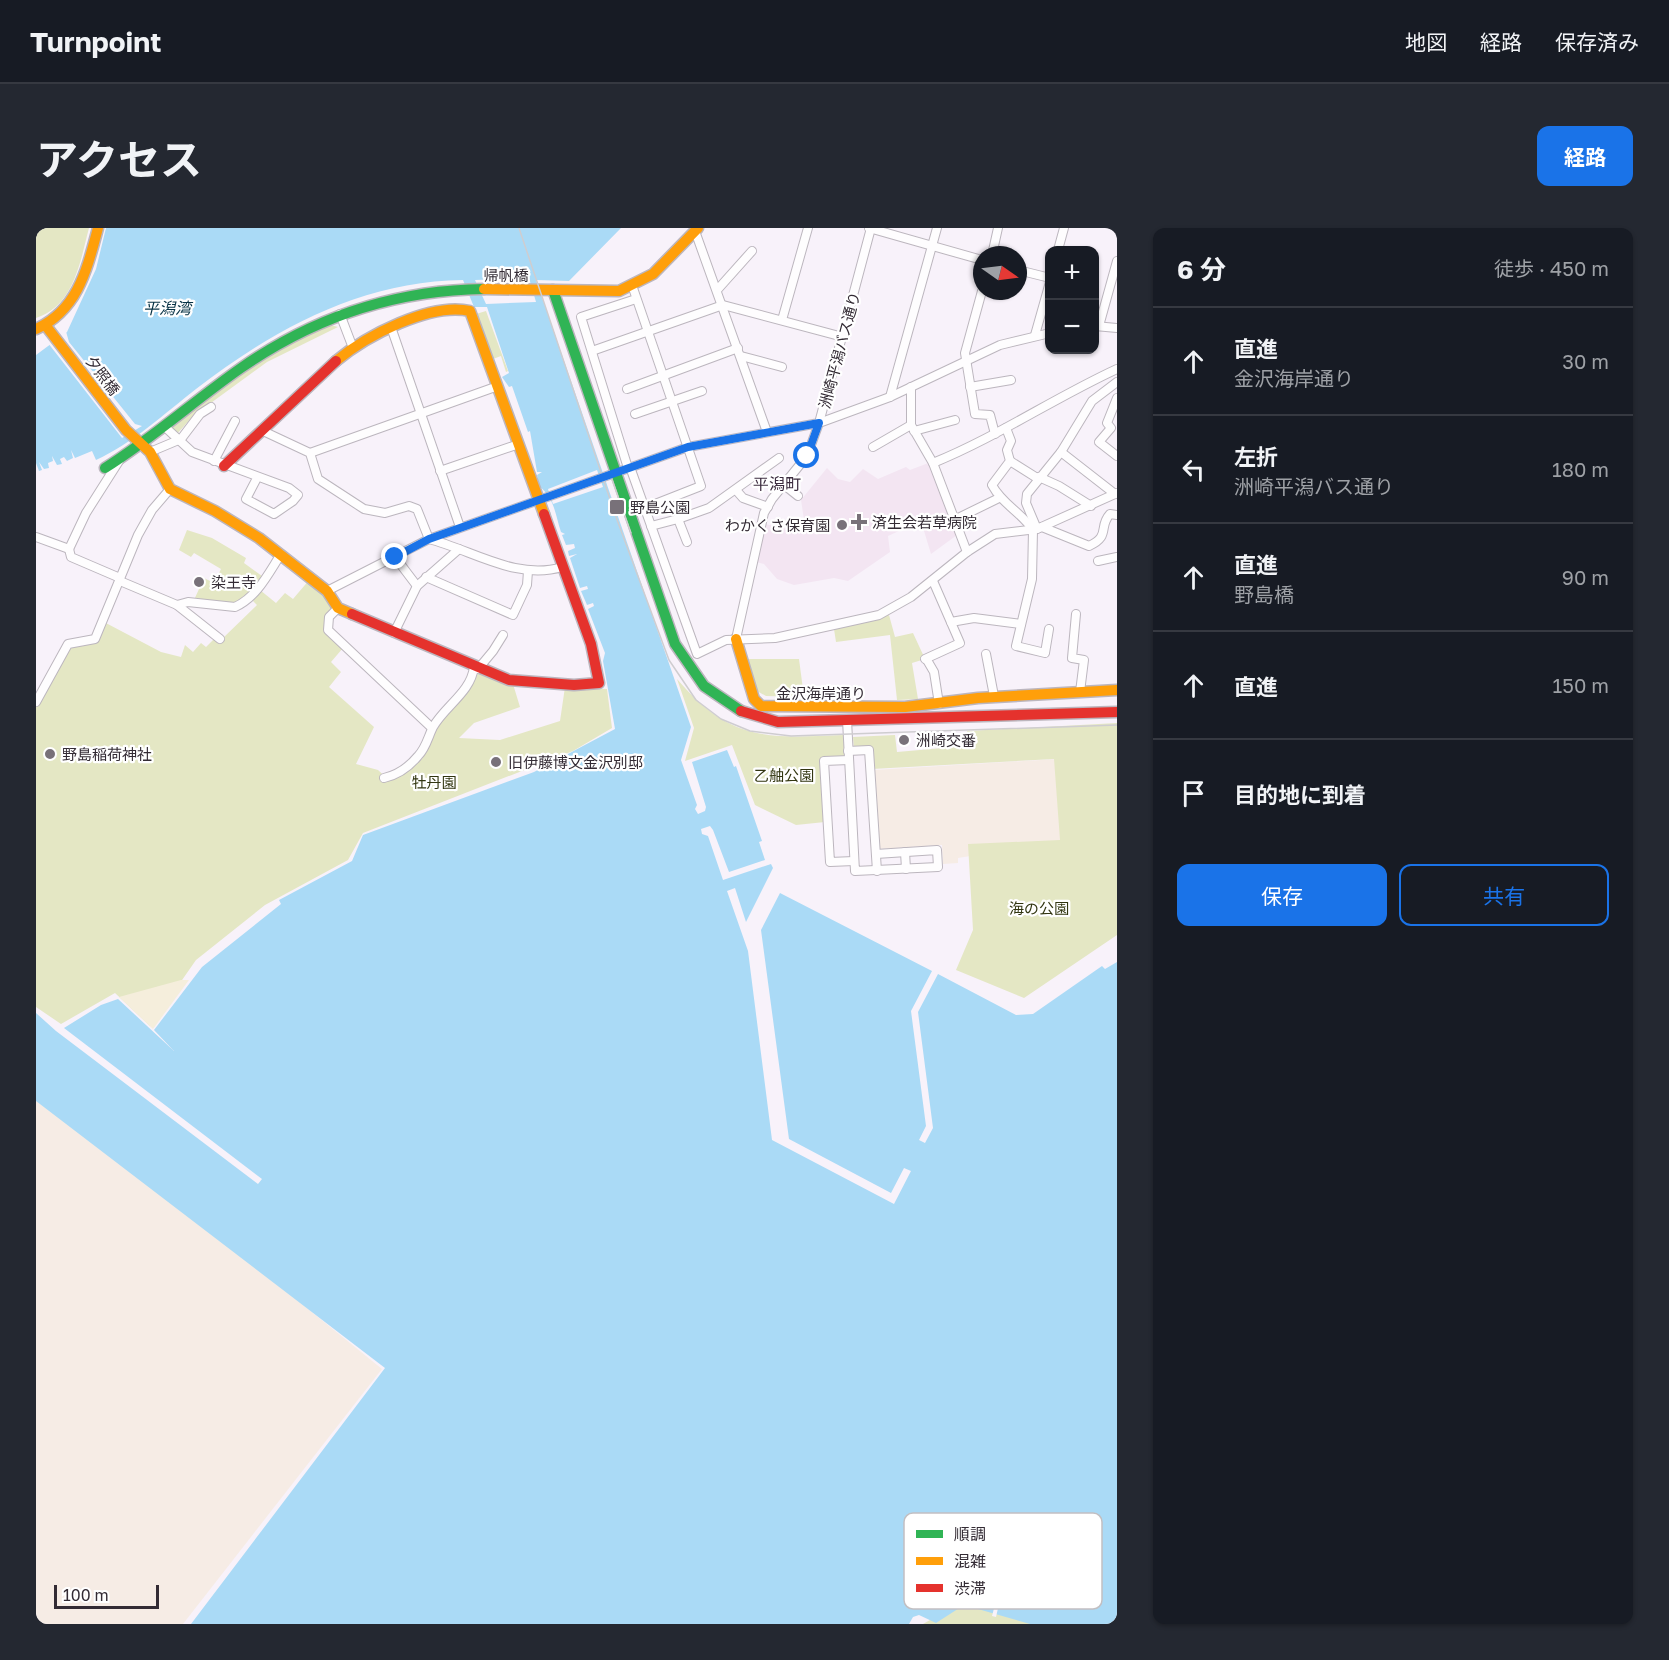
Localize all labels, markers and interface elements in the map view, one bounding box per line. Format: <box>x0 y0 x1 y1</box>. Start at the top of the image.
text: Turnpoint <box>30 25 161 58</box>
text: 地図 <box>1405 29 1447 55</box>
text: 経路 <box>1480 29 1522 55</box>
text: 保存済み <box>1555 29 1639 55</box>
button: 経路 <box>1537 126 1633 186</box>
text: アクセス <box>36 134 202 184</box>
north arrow <box>973 246 1027 300</box>
map controls <box>1045 246 1099 354</box>
button: + <box>1045 246 1099 300</box>
text: 6 分 <box>1177 254 1226 285</box>
text: 徒歩 · 450 m <box>1494 256 1609 280</box>
street label: 帰帆橋 <box>483 266 529 284</box>
street label: 洲崎平潟バス通り <box>815 290 863 410</box>
water label: 平潟湾 <box>143 298 194 318</box>
button: − <box>1045 300 1099 354</box>
text: 直進 <box>1234 335 1278 362</box>
icon: ahead <box>1177 345 1210 378</box>
text: 30 m <box>1562 349 1609 373</box>
street label: 夕照橋 <box>82 352 124 398</box>
text: 金沢海岸通り <box>1234 366 1354 390</box>
route start <box>793 442 819 468</box>
text: 左折 <box>1234 443 1278 470</box>
icon: left <box>1177 453 1210 486</box>
text: 180 m <box>1552 457 1609 481</box>
district label: 平潟町 <box>753 474 801 494</box>
text: 洲崎平潟バス通り <box>1234 474 1394 498</box>
marker: 野島公園 <box>608 498 626 516</box>
place label: 野島公園 <box>630 498 690 516</box>
marker: 済生会若草病院 <box>850 513 868 531</box>
place label: 済生会若草病院 <box>872 513 977 531</box>
place label: わかくさ保育園 <box>725 516 830 534</box>
marker: わかくさ保育園 <box>835 518 849 532</box>
route end <box>381 543 407 569</box>
text: 直進 <box>1234 551 1278 578</box>
icon: ahead <box>1177 561 1210 594</box>
text: 90 m <box>1562 565 1609 589</box>
place label: 染王寺 <box>211 573 256 591</box>
marker: 染王寺 <box>192 575 206 589</box>
text: 野島橋 <box>1234 582 1294 606</box>
icon: ahead <box>1177 669 1210 702</box>
text: 直進 <box>1234 673 1278 700</box>
text: 150 m <box>1553 673 1609 697</box>
street label: 金沢海岸通り <box>776 684 866 702</box>
place label: 洲崎交番 <box>916 731 976 749</box>
marker: 洲崎交番 <box>897 733 911 747</box>
place label: 野島稲荷神社 <box>62 745 152 763</box>
marker: 野島稲荷神社 <box>43 747 57 761</box>
place label: 旧伊藤博文金沢別邸 <box>508 753 643 771</box>
marker: 旧伊藤博文金沢別邸 <box>489 755 503 769</box>
park label: 乙舳公園 <box>754 766 814 784</box>
park label: 牡丹園 <box>411 773 457 791</box>
icon: arrive <box>1177 777 1210 810</box>
text: 目的地に到着 <box>1234 781 1366 808</box>
button: 保存 <box>1177 864 1387 926</box>
button: 共有 <box>1399 864 1609 926</box>
park label: 海の公園 <box>1009 899 1069 917</box>
legend <box>904 1513 1102 1609</box>
text: 順調 <box>954 1524 986 1544</box>
text: 混雑 <box>954 1551 986 1571</box>
text: 渋滞 <box>954 1578 986 1598</box>
scale bar <box>54 1582 159 1610</box>
text: 100 m <box>63 1585 109 1605</box>

